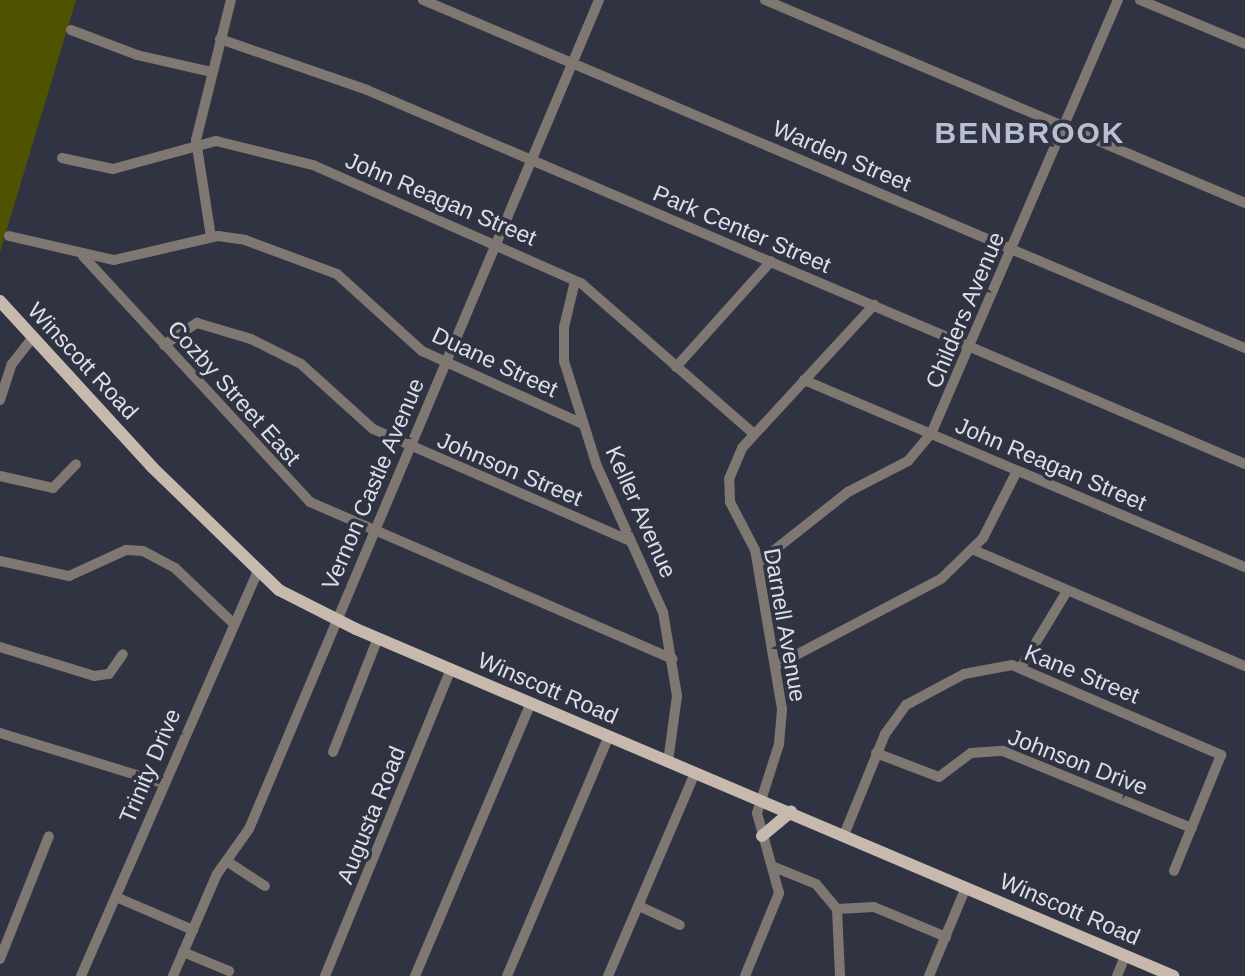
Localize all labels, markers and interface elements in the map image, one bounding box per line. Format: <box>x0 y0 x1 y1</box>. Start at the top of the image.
street label: Warden Street <box>769 114 915 198</box>
district label: BENBROOK <box>935 115 1125 151</box>
street label: John Reagan Street <box>341 146 541 252</box>
street label: Park Center Street <box>649 179 835 279</box>
street label: Childers Avenue <box>919 227 1011 393</box>
street label: Winscott Road <box>22 297 144 425</box>
street label: Cozby Street East <box>162 315 306 471</box>
street label: Duane Street <box>428 321 562 403</box>
street label: Vernon Castle Avenue <box>316 373 430 595</box>
street label: John Reagan Street <box>951 411 1151 517</box>
street label: Johnson Street <box>433 426 587 512</box>
street label: Keller Avenue <box>599 441 683 583</box>
street label: Darnell Avenue <box>758 545 812 705</box>
street label: Kane Street <box>1021 638 1143 710</box>
street label: Winscott Road <box>474 646 622 730</box>
street label: Trinity Drive <box>113 705 187 827</box>
street label: Johnson Drive <box>1004 723 1152 801</box>
street label: Augusta Road <box>331 742 411 888</box>
street label: Winscott Road <box>996 867 1144 951</box>

